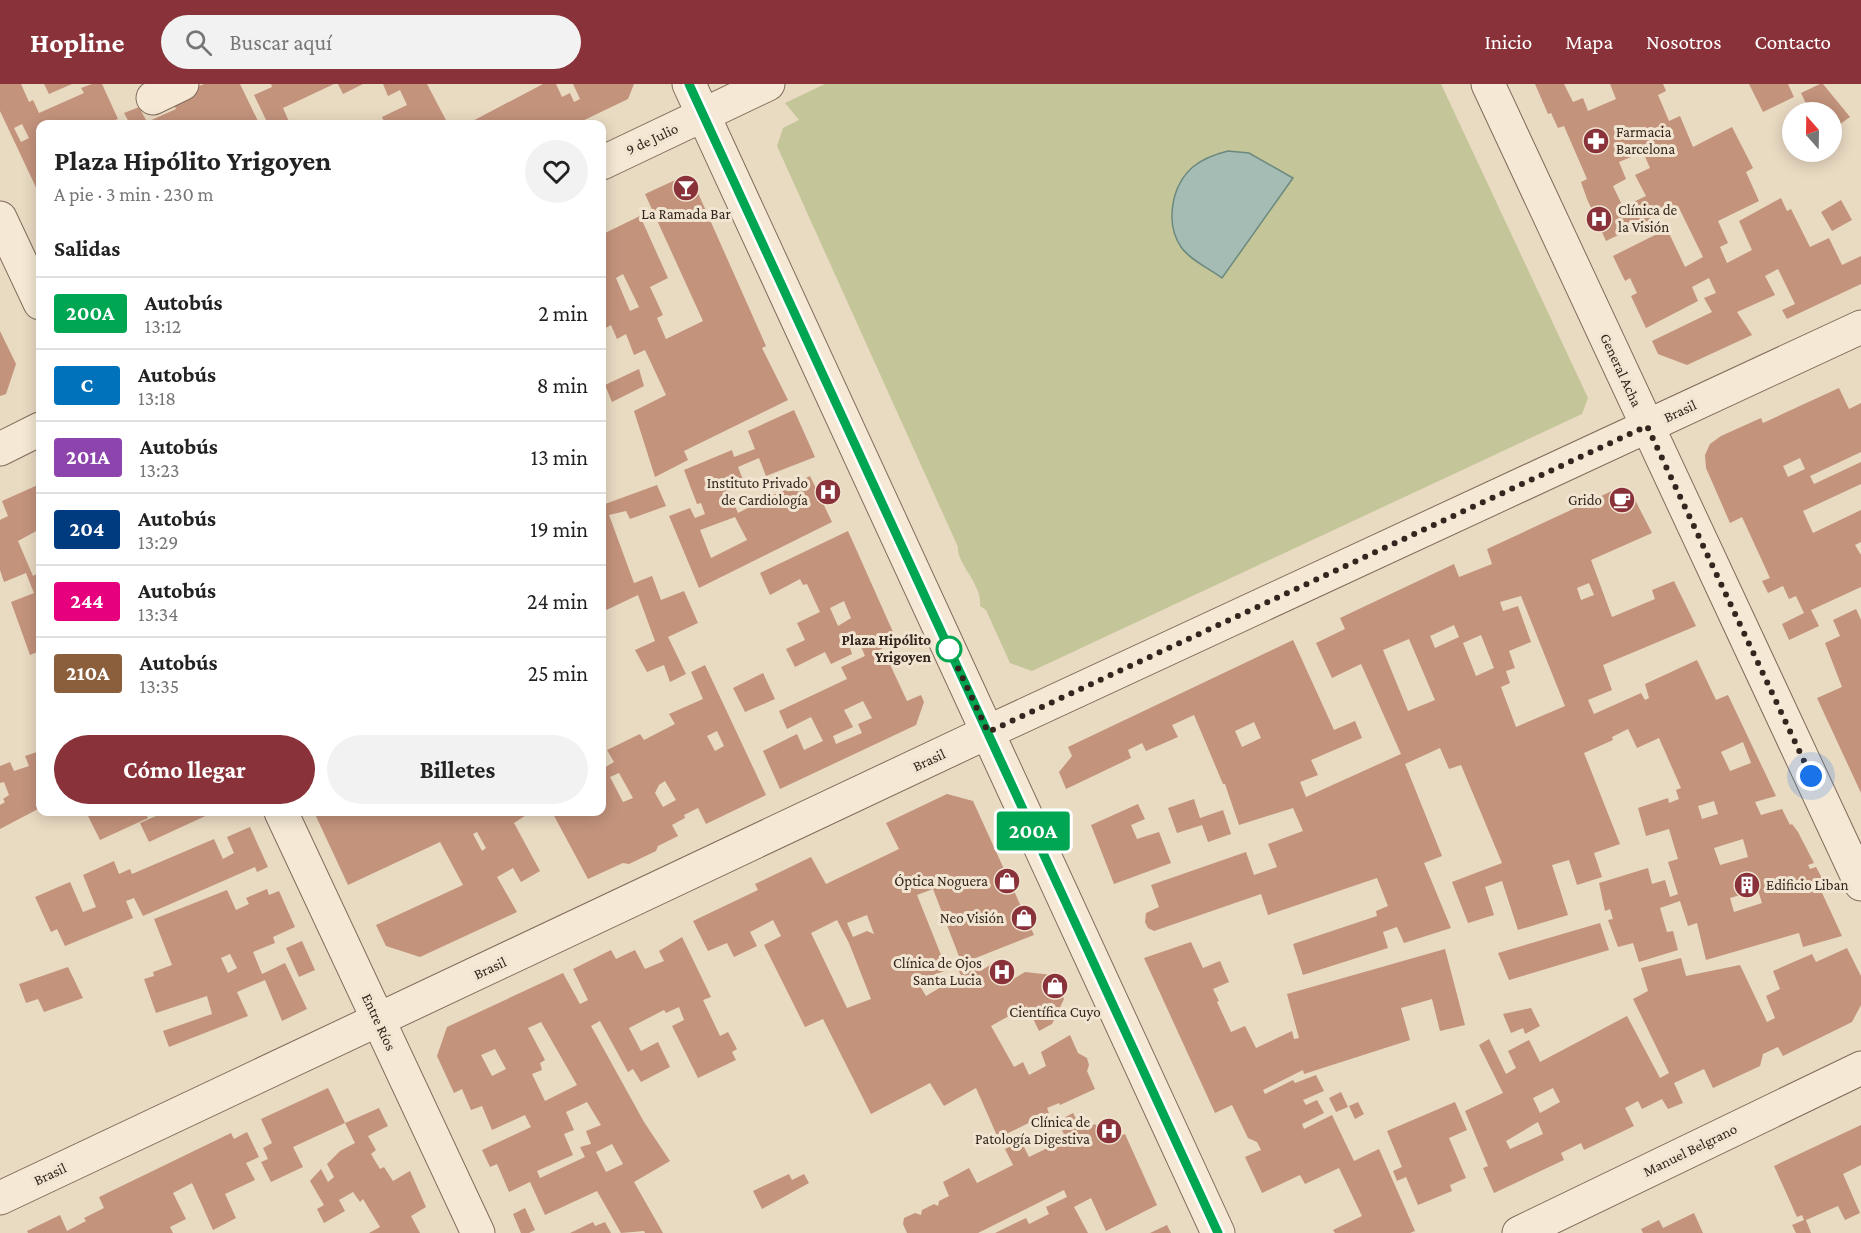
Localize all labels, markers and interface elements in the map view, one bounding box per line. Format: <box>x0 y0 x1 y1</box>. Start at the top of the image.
search box <box>161 15 581 69</box>
icon: search <box>182 26 215 59</box>
text: Hopline <box>30 27 125 58</box>
text: Buscar aquí <box>230 30 332 55</box>
text: Inicio <box>1484 30 1532 54</box>
text: Mapa <box>1565 30 1613 54</box>
text: Nosotros <box>1646 30 1722 54</box>
text: Contacto <box>1755 30 1831 54</box>
north arrow <box>1782 102 1842 162</box>
map controls <box>1782 102 1842 162</box>
street label: 9 de Julio <box>623 120 681 159</box>
place label: Farmacia Barcelona <box>1616 124 1675 157</box>
pharmacy icon: Farmacia Barcelona <box>1581 126 1611 156</box>
button: heart <box>525 140 588 203</box>
text: Plaza Hipólito Yrigoyen <box>54 145 331 176</box>
bar icon: La Ramada Bar <box>671 173 701 203</box>
text: A pie · 3 min · 230 m <box>54 183 214 205</box>
place label: Clínica de la Visión <box>1618 202 1678 235</box>
hospital icon: Clínica de la Visión <box>1584 204 1614 234</box>
place label: La Ramada Bar <box>641 206 731 222</box>
text: Salidas <box>54 236 120 261</box>
text: Autobús <box>145 290 222 315</box>
text: 200A <box>66 301 115 325</box>
text: 2 min <box>538 301 588 326</box>
text: 13:12 <box>145 315 181 337</box>
street label: General Acha <box>1597 331 1645 409</box>
text: Autobús <box>138 362 216 387</box>
text: C <box>81 373 93 397</box>
text: 8 min <box>537 373 588 398</box>
text: 13:18 <box>138 387 176 409</box>
street label: Brasil <box>1661 397 1699 425</box>
text: Autobús <box>140 434 218 459</box>
text: 201A <box>66 445 110 469</box>
text: 13 min <box>531 445 588 470</box>
text: 13:23 <box>140 459 180 481</box>
place label: Instituto Privado de Cardiología <box>707 475 808 509</box>
hospital icon: Instituto Privado de Cardiología <box>813 477 843 507</box>
cafe icon: Grido <box>1607 485 1637 515</box>
place label: Grido <box>1568 492 1602 508</box>
text: Autobús <box>138 506 216 531</box>
text: 204 <box>70 517 104 541</box>
text: 19 min <box>530 517 588 542</box>
text: 13:29 <box>138 531 178 553</box>
text: Autobús <box>138 578 216 603</box>
text: 244 <box>70 589 104 613</box>
text: 24 min <box>527 589 588 614</box>
text: 13:34 <box>138 603 178 625</box>
place label: Plaza Hipólito Yrigoyen <box>841 632 931 665</box>
marker: Plaza Hipólito Yrigoyen <box>936 636 962 662</box>
text: Autobús <box>140 650 218 675</box>
text: 210A <box>66 661 110 685</box>
text: 25 min <box>528 661 588 686</box>
text: 13:35 <box>140 675 179 697</box>
button: Cómo llegar <box>54 735 315 804</box>
button: Billetes <box>327 735 588 804</box>
street label: Brasil <box>910 746 948 774</box>
your location <box>1796 761 1826 791</box>
line badge: 200A <box>991 812 1075 850</box>
text: 200A <box>1009 819 1057 843</box>
shop icon: Óptica Noguera <box>992 866 1022 896</box>
building icon: Edificio Liban <box>1732 870 1762 900</box>
place label: Óptica Noguera <box>894 873 988 890</box>
place label: Edificio Liban <box>1766 877 1849 893</box>
shop icon: Neo Visión <box>1009 903 1039 933</box>
place label: Neo Visión <box>940 910 1004 926</box>
street label: Brasil <box>471 954 509 982</box>
place label: Clínica de Ojos Santa Lucia <box>893 955 982 988</box>
hospital icon: Clínica de Ojos Santa Lucia <box>987 957 1017 987</box>
shop icon: Científica Cuyo <box>1040 971 1070 1001</box>
street label: Entre Ríos <box>359 991 399 1053</box>
place label: Científica Cuyo <box>1009 1004 1101 1021</box>
place label: Clínica de Patología Digestiva <box>975 1114 1090 1148</box>
hospital icon: Clínica de Patología Digestiva <box>1094 1116 1124 1146</box>
street label: Manuel Belgrano <box>1641 1120 1740 1180</box>
street label: Brasil <box>31 1160 69 1188</box>

